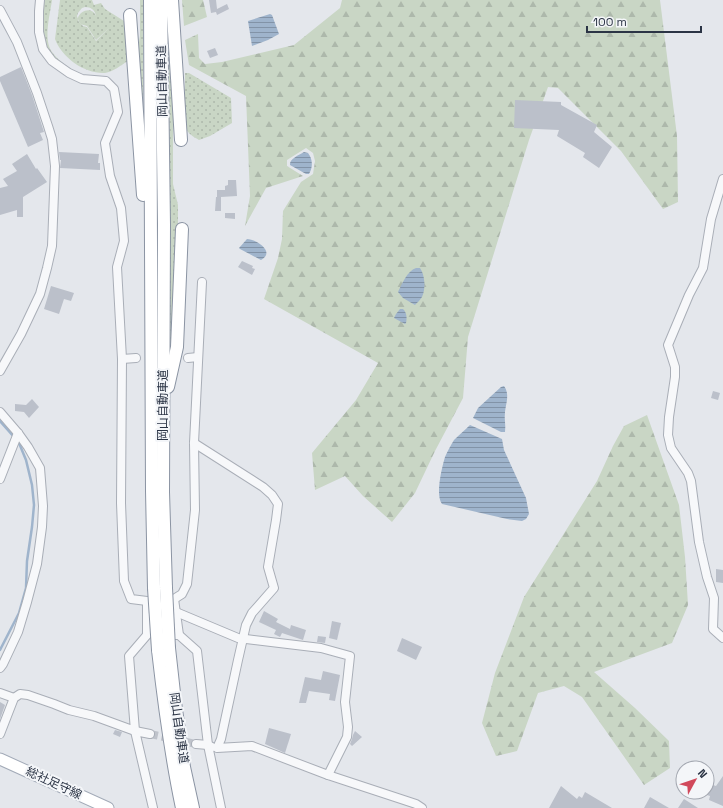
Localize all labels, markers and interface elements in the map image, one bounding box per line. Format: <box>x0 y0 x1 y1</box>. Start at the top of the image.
scale bar <box>587 8 701 34</box>
text: 100 m <box>593 14 627 30</box>
street label: 岡山自動車道 <box>153 45 171 117</box>
street label: 岡山自動車道 <box>155 369 171 441</box>
street label: 岡山自動車道 <box>166 691 192 765</box>
north arrow <box>675 760 715 800</box>
street label: 総社足守線 <box>23 763 85 803</box>
text: N <box>695 766 710 781</box>

